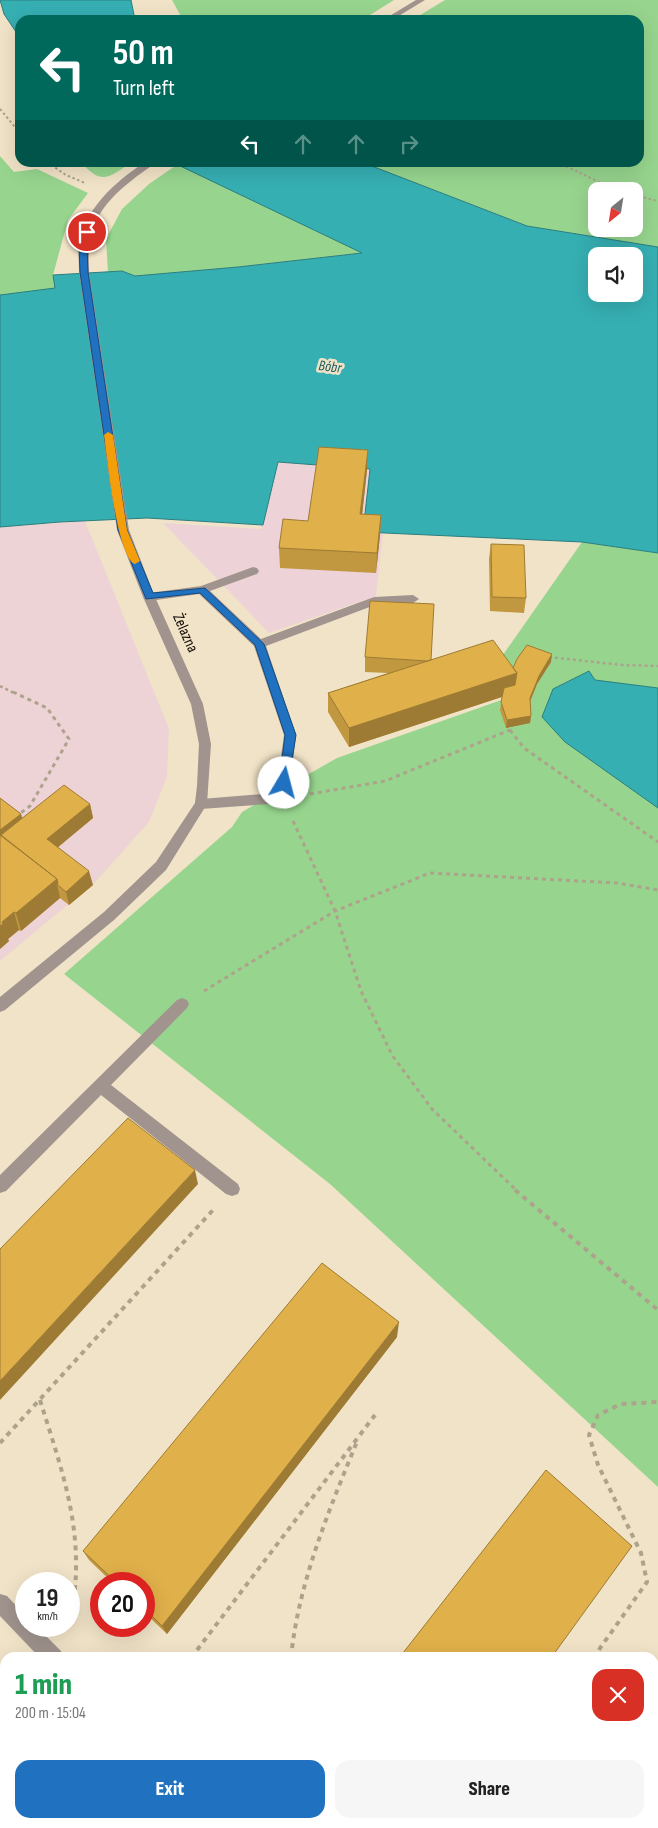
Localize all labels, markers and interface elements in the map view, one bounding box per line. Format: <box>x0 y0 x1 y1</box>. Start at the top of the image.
text: 50 m <box>113 32 174 75</box>
icon: left <box>30 35 95 100</box>
text: Turn left <box>113 75 175 102</box>
icon: left <box>236 130 264 158</box>
icon: ahead <box>289 130 317 158</box>
icon: ahead <box>342 130 370 158</box>
icon: right <box>395 130 423 158</box>
north arrow <box>588 182 642 238</box>
map controls <box>588 182 643 302</box>
pin <box>66 211 108 253</box>
icon: arrive <box>73 218 101 246</box>
button: sound <box>588 247 643 302</box>
water label: Bóbr <box>317 356 343 378</box>
street label: Żelazna <box>168 611 202 655</box>
position arrow <box>257 756 309 808</box>
speed limit sign: 20 <box>90 1572 155 1637</box>
text: 19 <box>37 1583 58 1614</box>
text: km/h <box>37 1609 58 1624</box>
text: 1 min <box>15 1667 72 1703</box>
button: close <box>592 1669 644 1721</box>
text: 200 m · 15:04 <box>15 1704 86 1723</box>
button: Exit <box>15 1760 325 1818</box>
button: Share <box>335 1760 644 1818</box>

